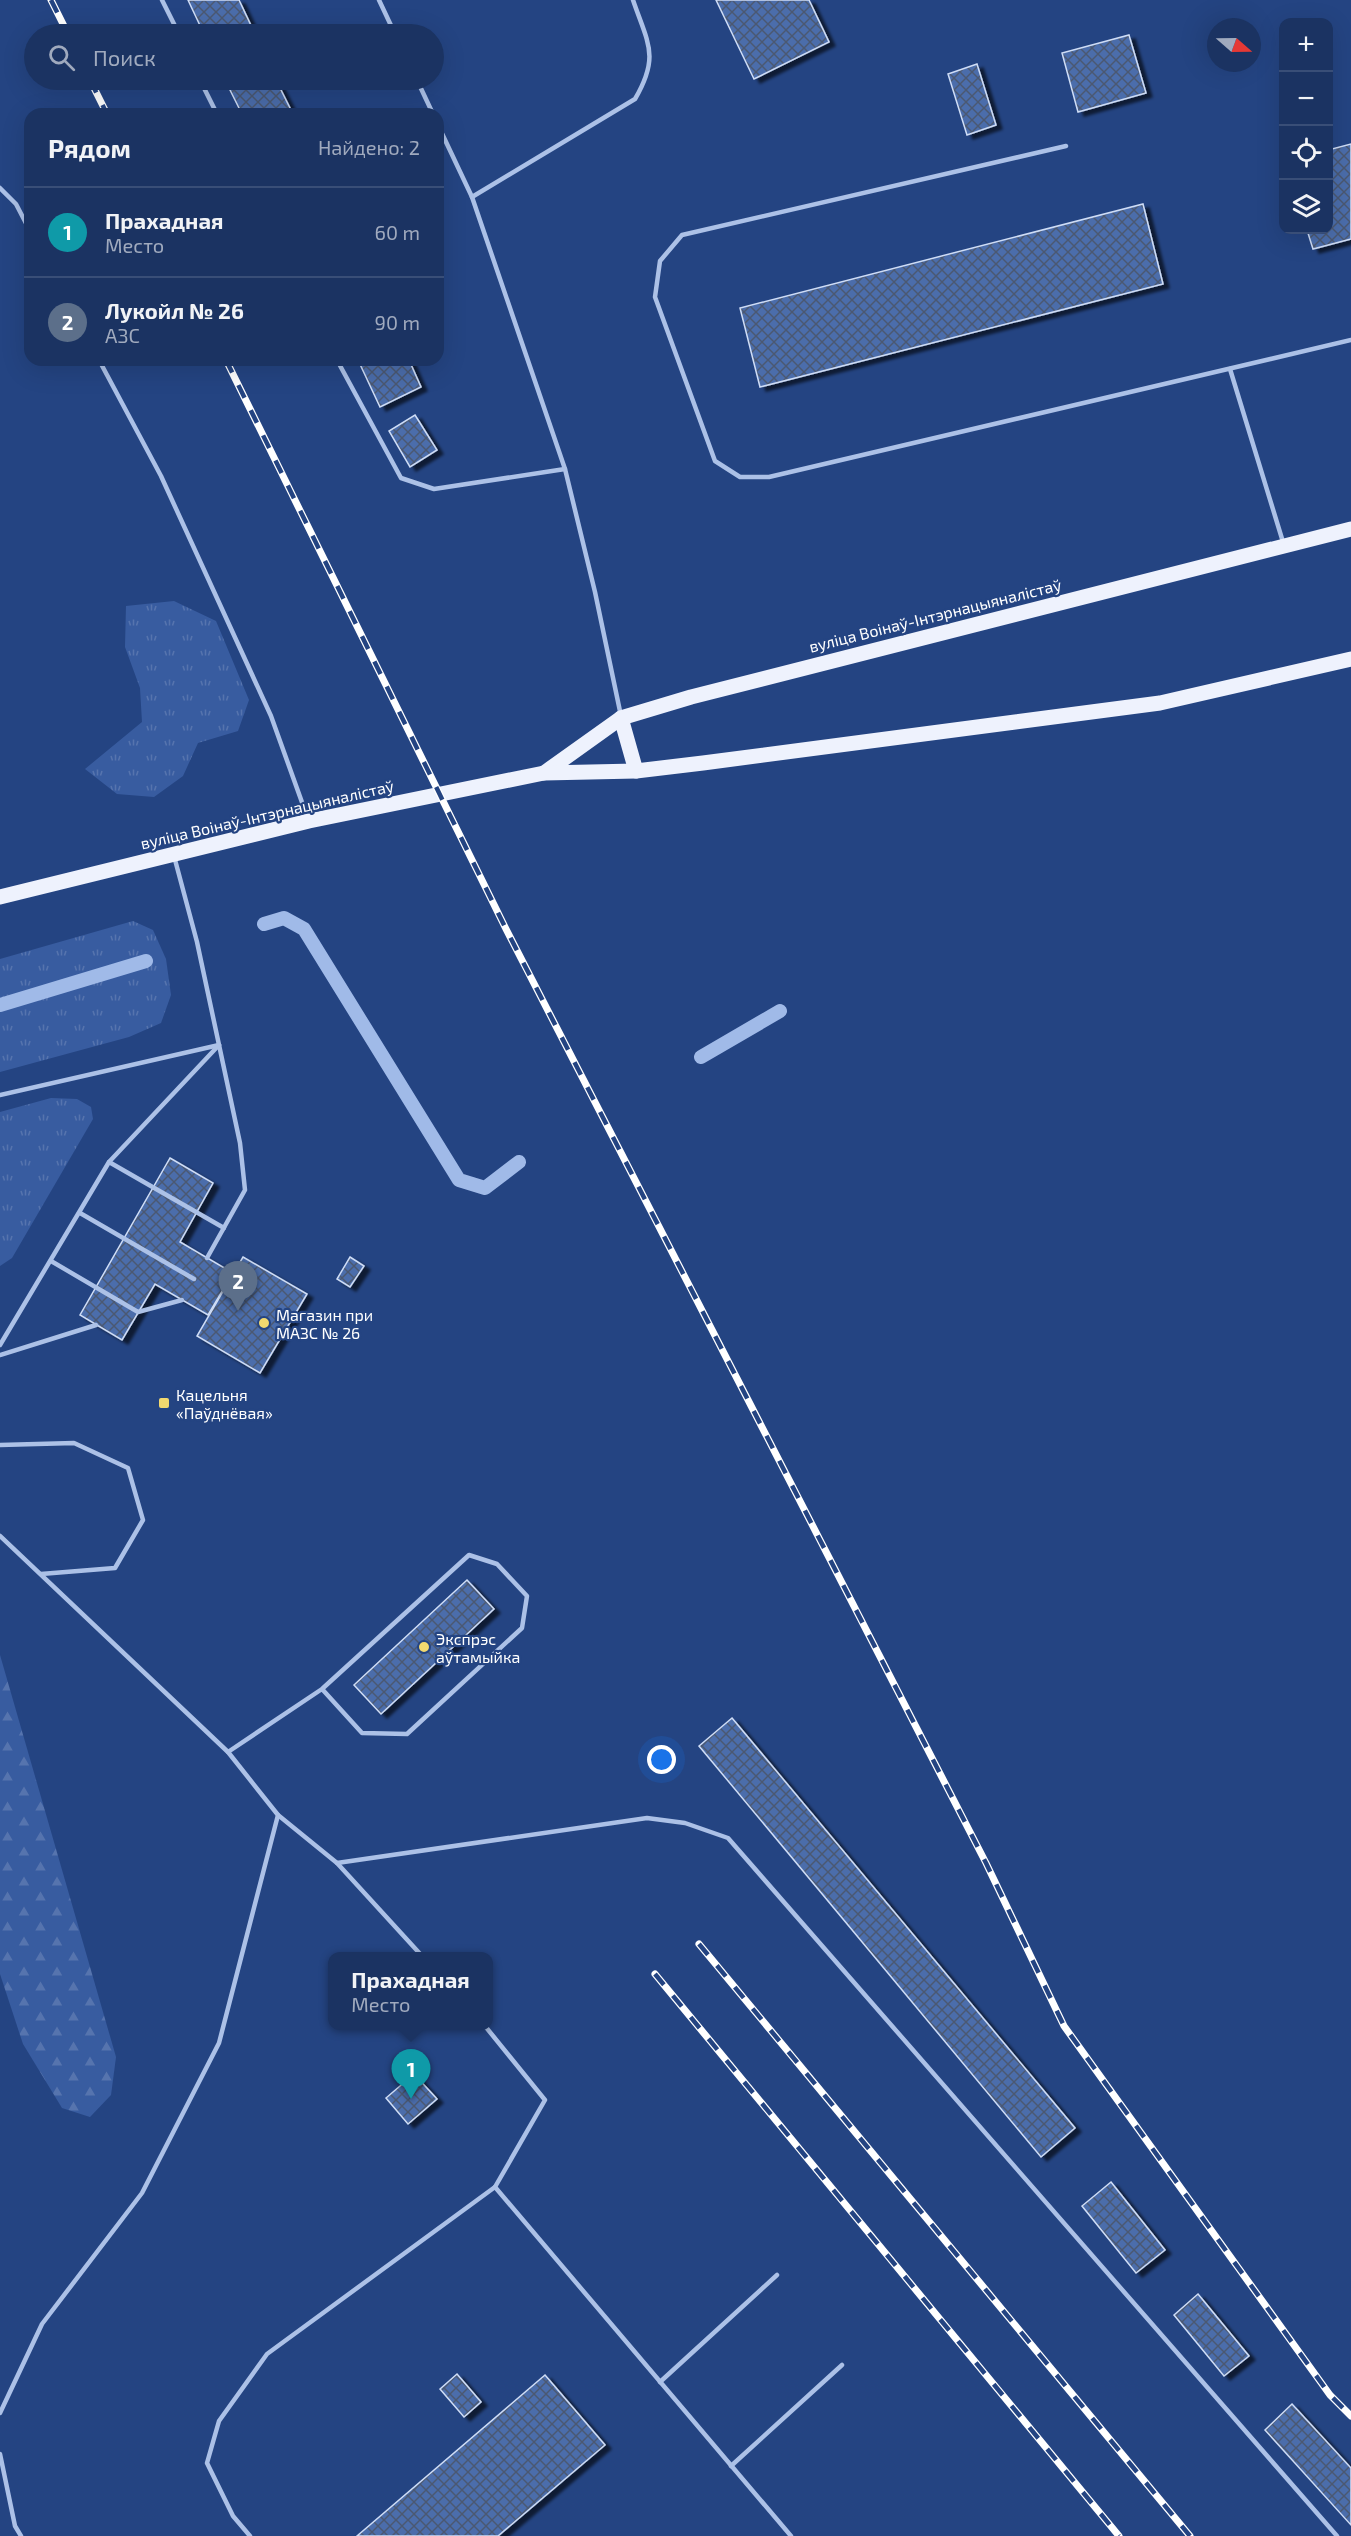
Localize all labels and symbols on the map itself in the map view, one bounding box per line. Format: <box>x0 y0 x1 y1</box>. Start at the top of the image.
north arrow <box>1207 18 1261 72</box>
street label: вуліца Воінаў-Інтэрнацыяналістаў <box>807 574 1064 657</box>
street label: вуліца Воінаў-Інтэрнацыяналістаў <box>138 775 396 853</box>
pin: 2 <box>218 1262 258 1311</box>
place label: Магазин при МАЗС № 26 <box>276 1305 373 1342</box>
marker: Магазин при МАЗС № 26 <box>257 1316 271 1330</box>
place label: Кацельня «Паўднёвая» <box>176 1385 273 1423</box>
marker: Кацельня «Паўднёвая» <box>157 1396 171 1410</box>
place label: Экспрэс аўтамыйка <box>436 1629 520 1667</box>
marker: Экспрэс аўтамыйка <box>417 1640 431 1654</box>
your location <box>647 1745 676 1774</box>
pin: 1 <box>392 2050 430 2099</box>

